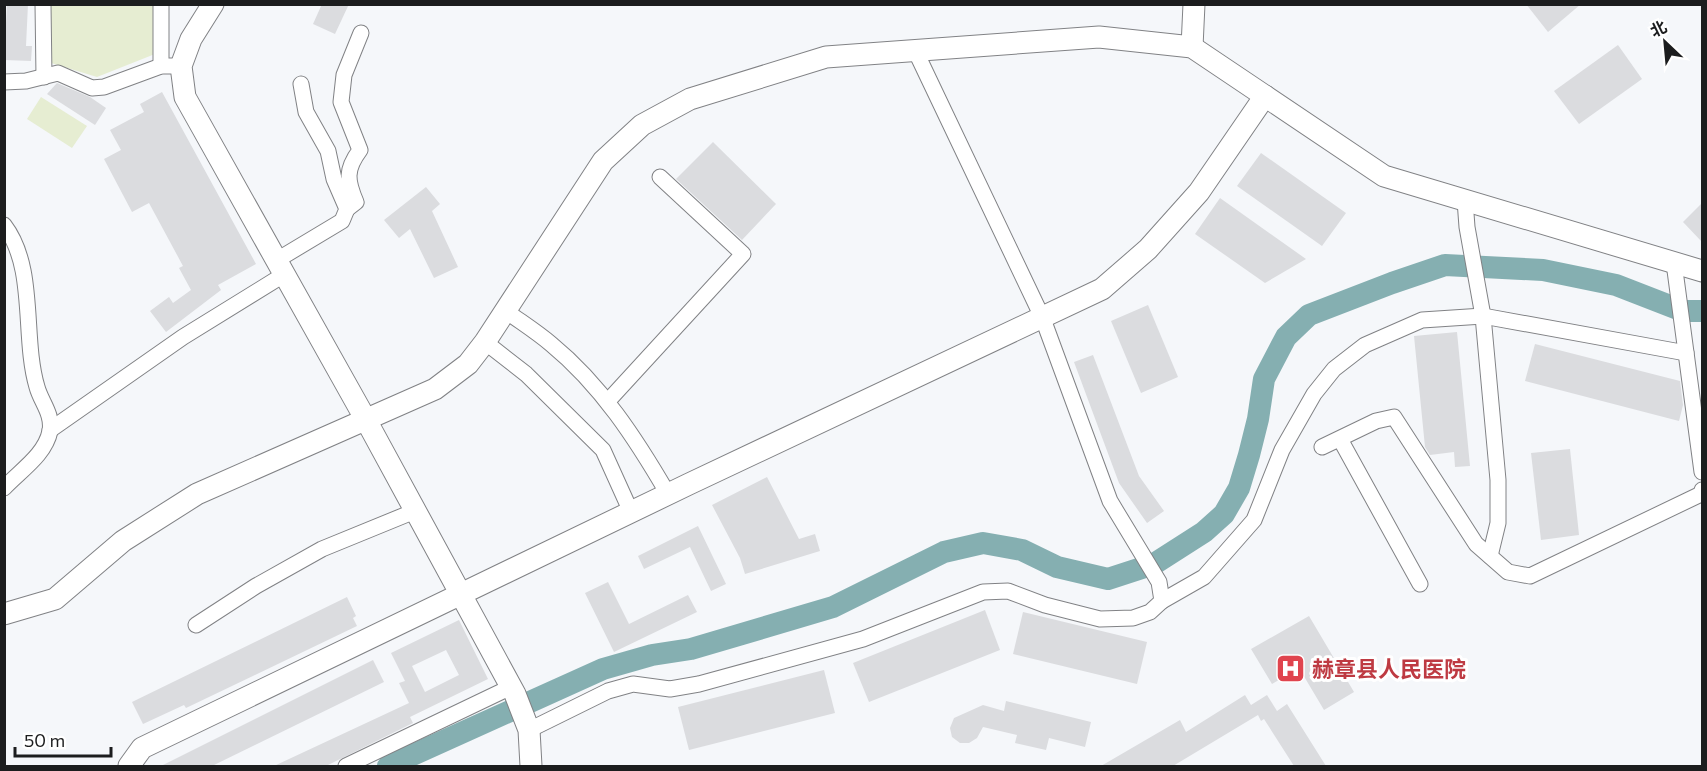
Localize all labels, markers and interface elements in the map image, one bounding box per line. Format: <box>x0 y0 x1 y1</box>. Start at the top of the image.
north arrow <box>1635 12 1695 72</box>
text: 北 <box>1647 16 1670 40</box>
hospital icon: 赫章县人民医院 <box>1275 652 1307 684</box>
place label: 赫章县人民医院 <box>1312 655 1466 682</box>
scale bar <box>15 720 111 758</box>
text: 50 m <box>24 729 65 751</box>

